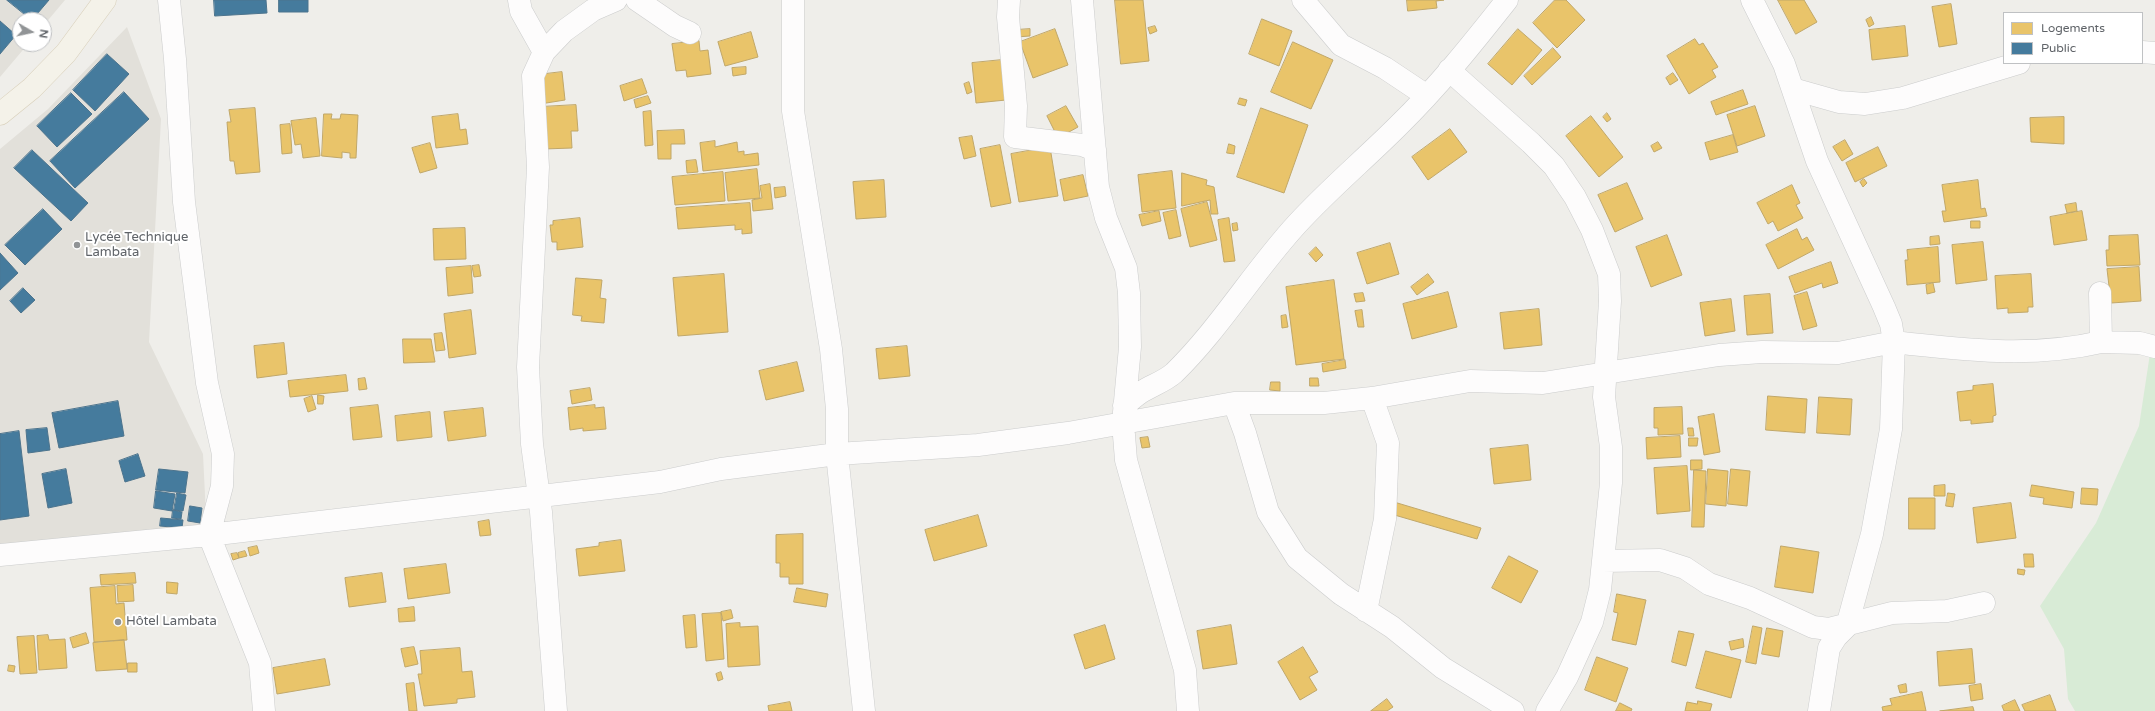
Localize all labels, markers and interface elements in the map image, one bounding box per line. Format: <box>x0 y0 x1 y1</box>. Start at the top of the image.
north arrow <box>12 12 52 52</box>
legend <box>2003 12 2143 64</box>
text: Logements <box>2041 21 2105 35</box>
text: N <box>36 28 50 39</box>
text: Public <box>2041 41 2076 55</box>
place label: Lycée Technique Lambata <box>85 230 188 261</box>
marker: Lycée Technique Lambata <box>72 240 82 250</box>
place label: Hôtel Lambata <box>126 614 217 630</box>
marker: Hôtel Lambata <box>113 617 123 627</box>

